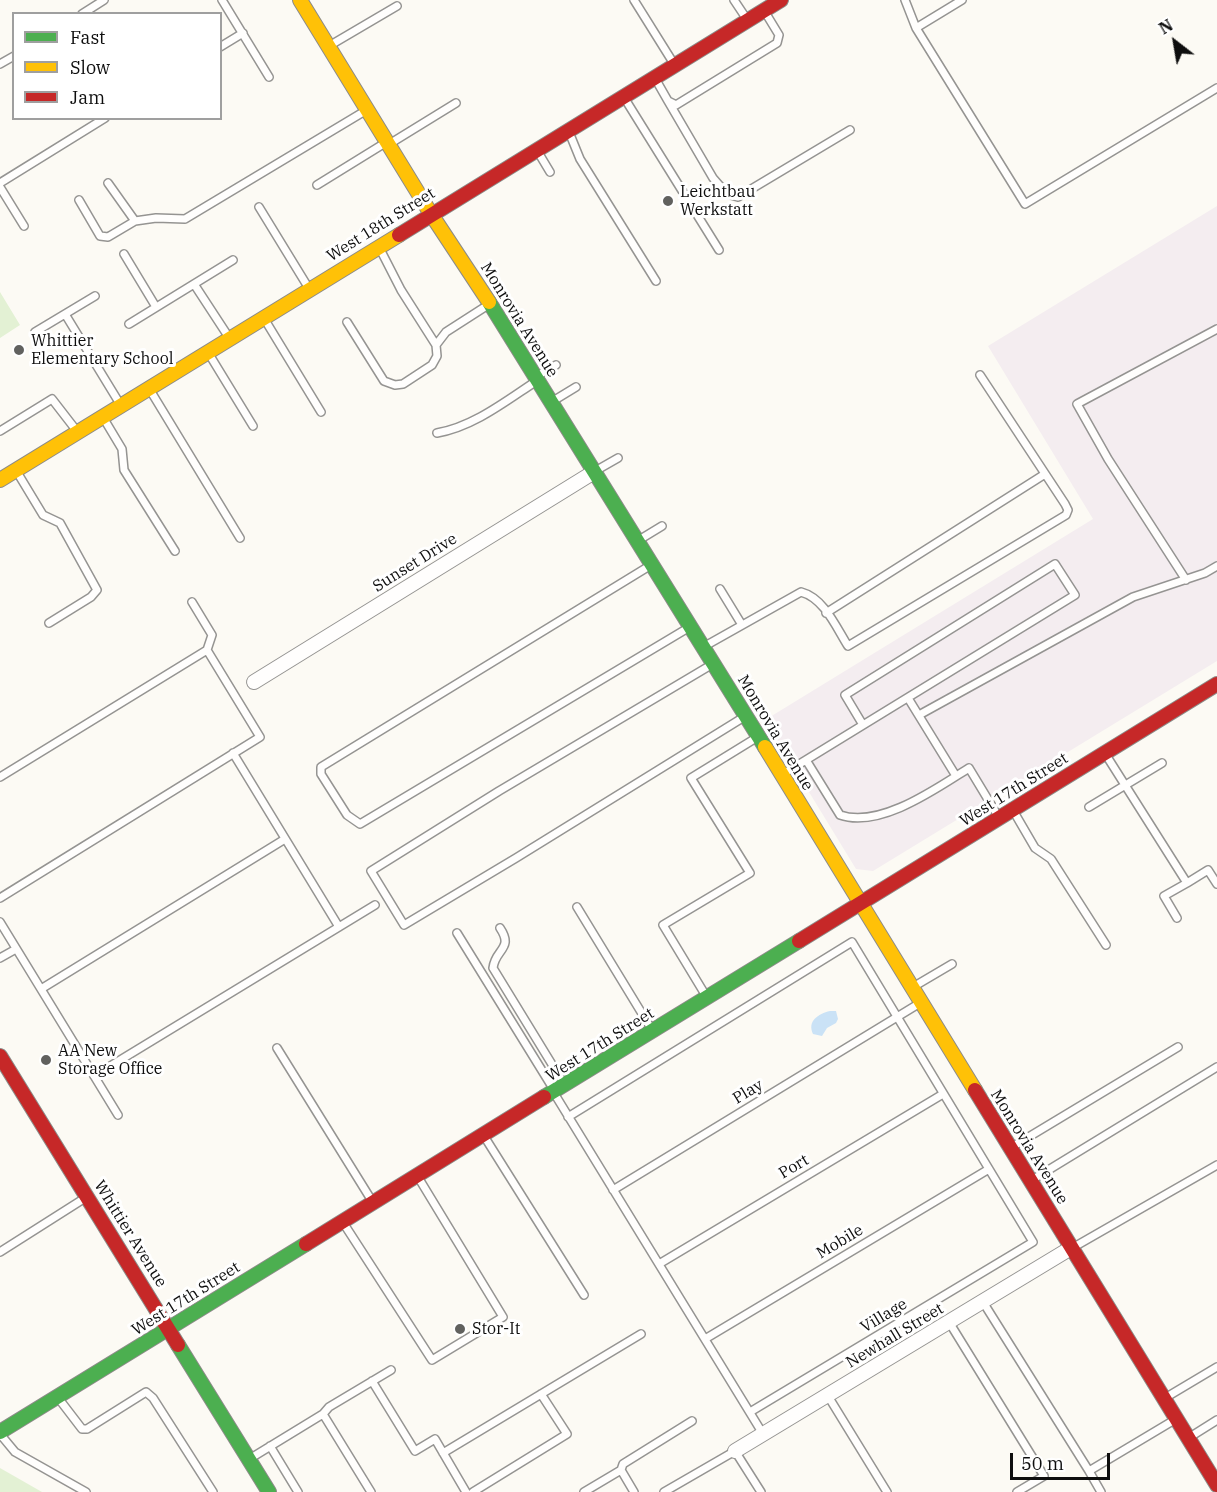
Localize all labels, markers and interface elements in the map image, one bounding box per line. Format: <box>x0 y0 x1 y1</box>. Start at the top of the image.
legend <box>12 12 222 120</box>
north arrow <box>1145 12 1205 72</box>
text: N <box>1155 15 1176 38</box>
text: Fast <box>70 26 105 49</box>
text: Slow <box>70 56 110 79</box>
text: Jam <box>70 86 105 109</box>
place label: Leichtbau Werkstatt <box>680 182 755 220</box>
street label: West 18th Street <box>323 184 439 266</box>
marker: Leichtbau Werkstatt <box>661 194 675 208</box>
street label: Monrovia Avenue <box>476 259 562 381</box>
place label: Whittier Elementary School <box>31 331 174 369</box>
marker: Whittier Elementary School <box>12 343 26 357</box>
street label: Sunset Drive <box>369 530 461 596</box>
street label: Monrovia Avenue <box>733 672 817 794</box>
street label: West 17th Street <box>956 749 1072 831</box>
street label: West 17th Street <box>542 1004 658 1086</box>
place label: AA New Storage Office <box>58 1041 162 1079</box>
marker: AA New Storage Office <box>39 1053 53 1067</box>
street label: Play <box>729 1076 767 1108</box>
street label: Monrovia Avenue <box>986 1086 1072 1208</box>
street label: Port <box>776 1151 812 1183</box>
street label: Whittier Avenue <box>89 1177 171 1291</box>
street label: Mobile <box>813 1221 867 1263</box>
street label: West 17th Street <box>128 1258 244 1340</box>
street label: Village <box>857 1295 911 1337</box>
street label: Newhall Street <box>843 1299 947 1373</box>
place label: Stor-It <box>472 1319 520 1339</box>
marker: Stor-It <box>453 1322 467 1336</box>
scale bar <box>1013 1441 1114 1479</box>
text: 50 m <box>1021 1452 1064 1475</box>

